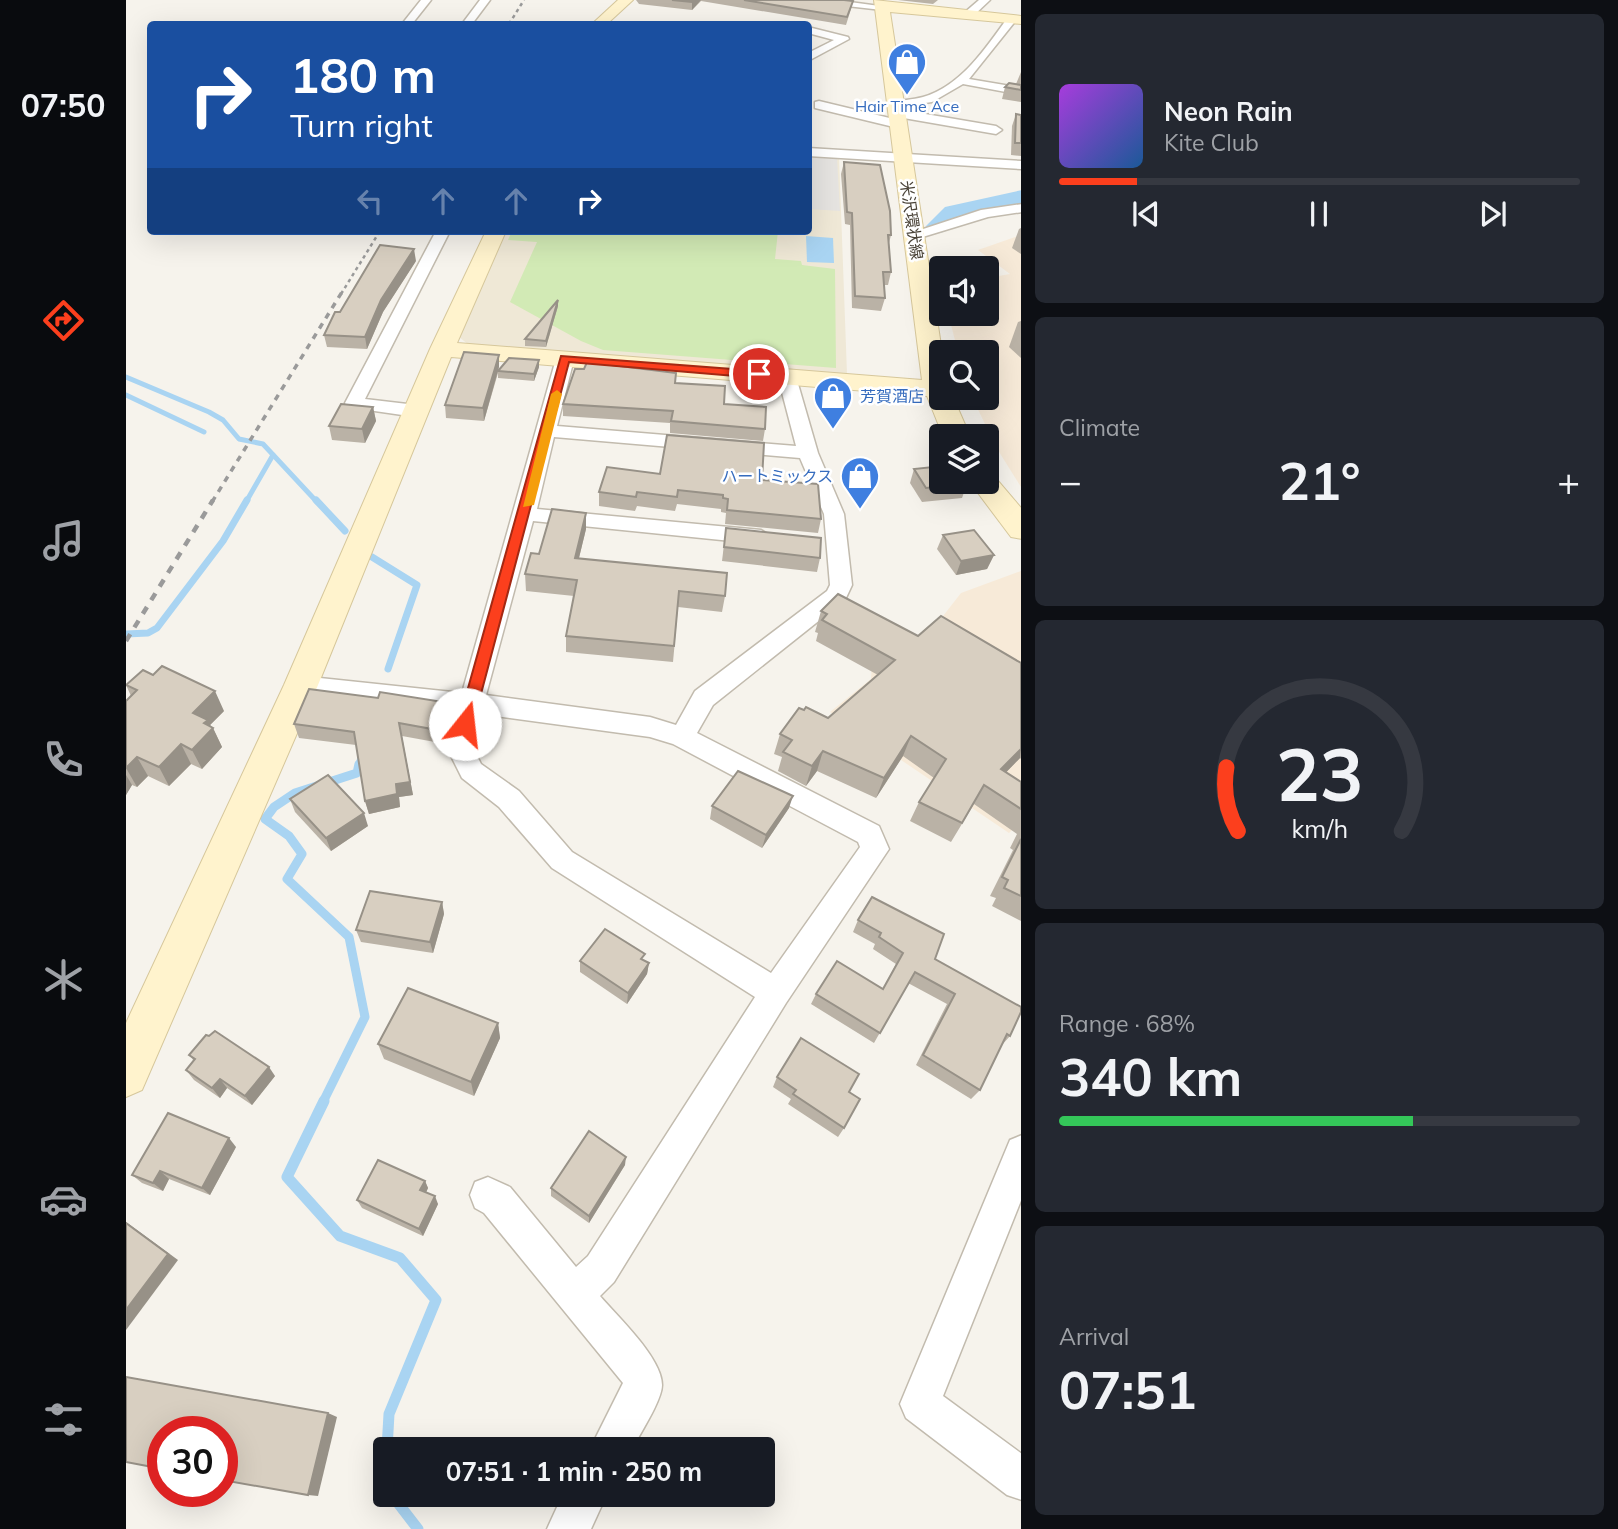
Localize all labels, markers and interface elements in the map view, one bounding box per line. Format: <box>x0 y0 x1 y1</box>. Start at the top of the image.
shop icon: Hair Time Ace <box>886 41 928 96</box>
text: 180 m <box>290 44 436 105</box>
icon: right <box>175 49 266 140</box>
text: 07:50 <box>21 85 105 125</box>
text: Neon Rain <box>1164 95 1293 128</box>
place label: Hair Time Ace <box>855 96 959 116</box>
text: Turn right <box>290 105 433 145</box>
text: Kite Club <box>1164 128 1259 157</box>
street label: 米沢環状線 <box>897 179 927 261</box>
icon: left <box>351 182 389 220</box>
icon: ahead <box>424 182 462 220</box>
icon: ahead <box>497 182 535 220</box>
icon: right <box>570 182 608 220</box>
icon: previous <box>1127 195 1165 233</box>
icon: pause <box>1300 195 1338 233</box>
icon: next <box>1474 195 1512 233</box>
map controls <box>929 256 999 494</box>
button: sound <box>929 256 999 326</box>
icon: directions <box>39 296 88 345</box>
button: search <box>929 340 999 410</box>
pin <box>729 344 789 404</box>
icon: arrive <box>740 355 778 393</box>
shop icon: 芳賀酒店 <box>812 375 854 430</box>
place label: 芳賀酒店 <box>860 386 924 406</box>
text: Climate <box>1059 413 1140 442</box>
button: layers <box>929 424 999 494</box>
text: 21° <box>1278 448 1361 513</box>
shop icon: ハートミックス <box>839 455 881 510</box>
text: − <box>1059 457 1082 505</box>
text: + <box>1557 457 1580 505</box>
place label: ハートミックス <box>721 466 833 486</box>
icon: music <box>39 516 88 565</box>
position arrow <box>428 687 502 761</box>
text: 23 <box>1276 728 1363 819</box>
icon: phone <box>39 735 88 784</box>
text: km/h <box>1291 812 1348 843</box>
icon: climate <box>39 955 88 1004</box>
text: Range · 68% <box>1059 1009 1195 1038</box>
text: 340 km <box>1059 1044 1242 1109</box>
icon: car <box>39 1175 88 1224</box>
text: Arrival <box>1059 1322 1129 1351</box>
text: 07:51 <box>1059 1357 1197 1422</box>
icon: filters <box>39 1395 88 1444</box>
speed limit sign: 30 <box>147 1416 238 1507</box>
text: 07:51 · 1 min · 250 m <box>446 1455 702 1488</box>

